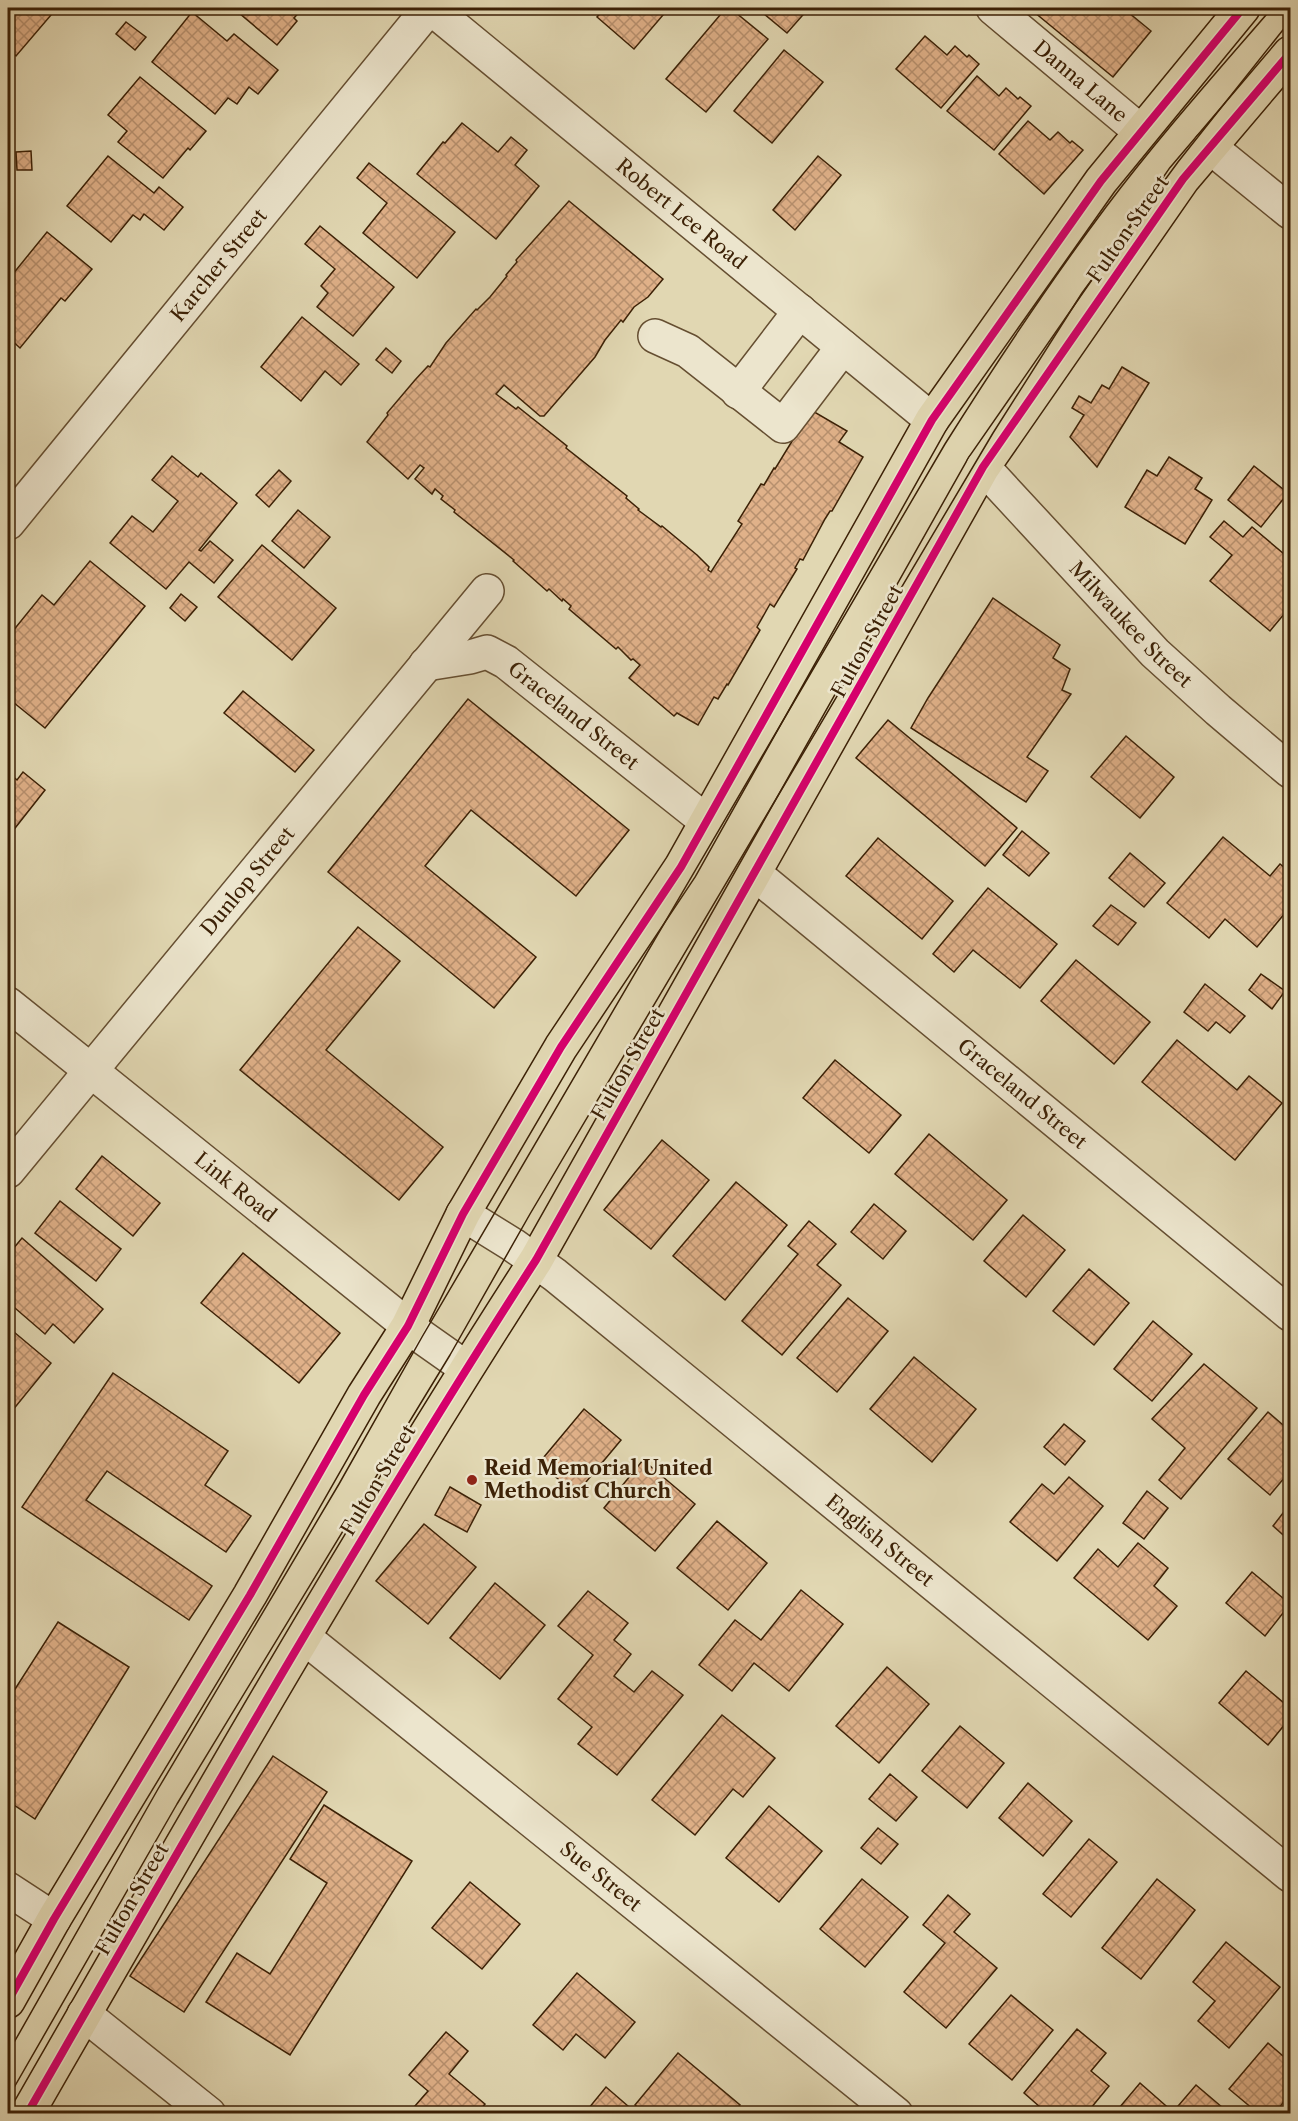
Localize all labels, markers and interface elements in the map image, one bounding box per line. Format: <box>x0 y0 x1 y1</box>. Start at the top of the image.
street label: Danna Lane <box>1029 35 1132 127</box>
street label: Robert Lee Road <box>611 153 751 274</box>
street label: Fulton Street <box>1082 171 1174 287</box>
street label: Karcher Street <box>166 204 272 326</box>
street label: Milwaukee Street <box>1064 556 1197 693</box>
street label: Fulton Street <box>826 580 908 702</box>
street label: Graceland Street <box>503 656 644 775</box>
street label: Dunlop Street <box>196 822 299 940</box>
street label: Fulton Street <box>586 1004 670 1124</box>
street label: Graceland Street <box>953 1034 1092 1154</box>
street label: Link Road <box>190 1147 281 1227</box>
street label: Fulton Street <box>336 1420 420 1540</box>
place label: Reid Memorial United Methodist Church <box>484 1456 713 1503</box>
marker: Reid Memorial United Methodist Church <box>465 1473 479 1487</box>
street label: English Street <box>821 1489 939 1591</box>
street label: Sue Street <box>555 1836 646 1916</box>
street label: Fulton Street <box>90 1839 174 1959</box>

